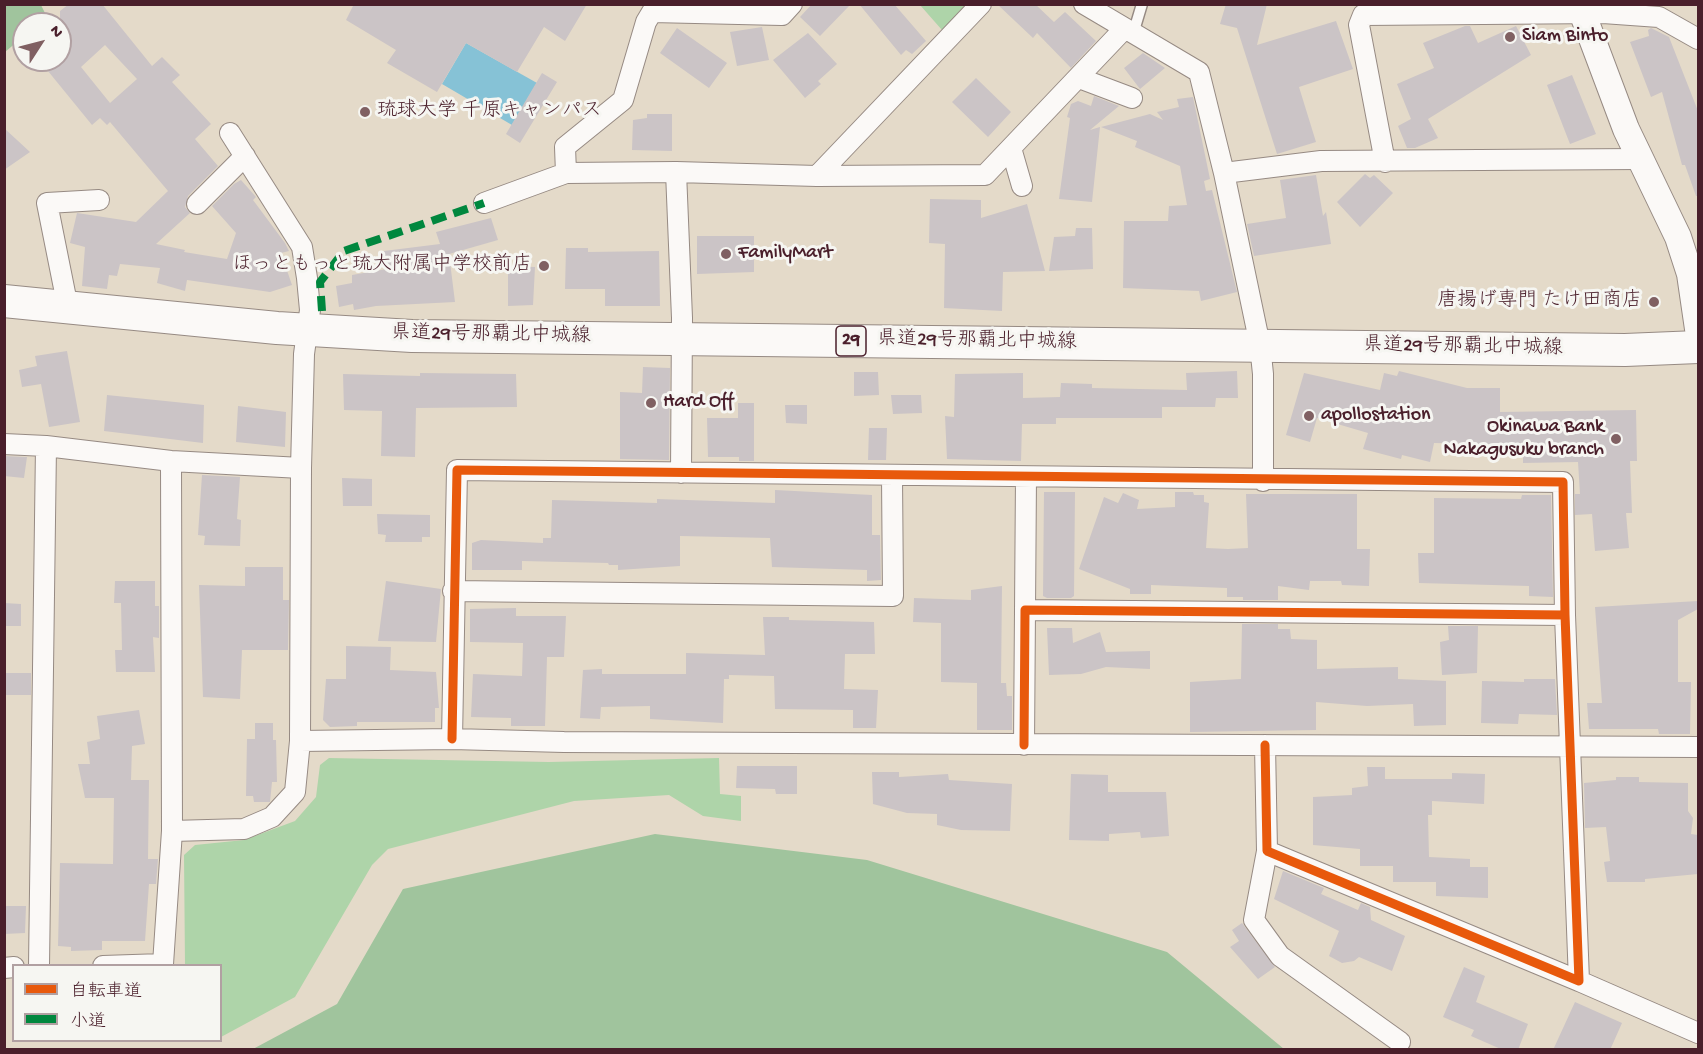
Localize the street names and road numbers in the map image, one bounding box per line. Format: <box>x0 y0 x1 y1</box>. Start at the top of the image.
street label: 県道29号那覇北中城線 <box>391 322 591 350</box>
road number: 29 <box>836 326 866 356</box>
street label: 県道29号那覇北中城線 <box>877 328 1077 356</box>
street label: 県道29号那覇北中城線 <box>1363 334 1563 362</box>

